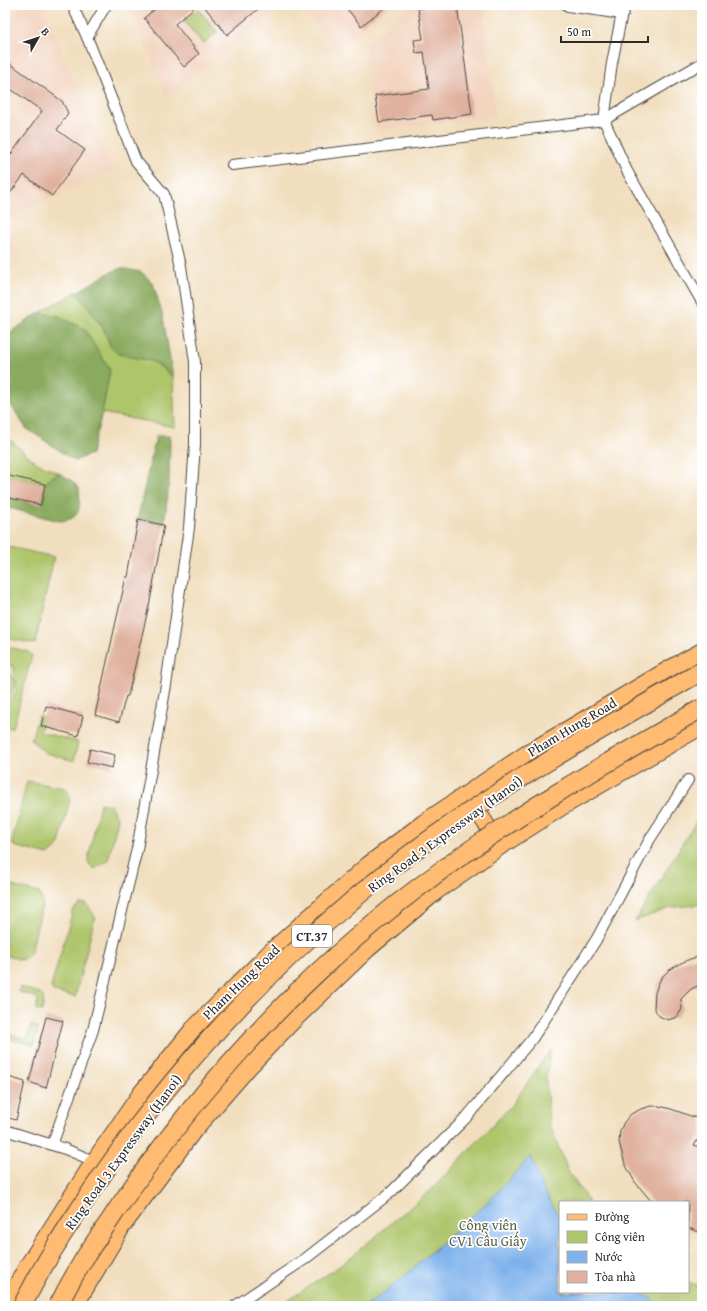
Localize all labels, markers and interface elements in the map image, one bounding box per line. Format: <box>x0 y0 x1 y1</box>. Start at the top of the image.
north arrow <box>18 18 58 58</box>
scale bar <box>561 18 648 44</box>
text: 50 m <box>567 23 591 40</box>
text: B <box>37 24 54 40</box>
street label: Pham Hung Road <box>524 692 621 761</box>
street label: Ring Road 3 Expressway (Hanoi) <box>363 771 527 897</box>
road number: CT.37 <box>292 925 332 947</box>
street label: Pham Hung Road <box>198 940 285 1024</box>
street label: Ring Road 3 Expressway (Hanoi) <box>60 1070 186 1234</box>
legend <box>559 1201 689 1293</box>
text: Đường <box>595 1208 629 1225</box>
park label: Công viên CV1 Cầu Giấy <box>449 1215 527 1251</box>
text: Công viên <box>595 1228 645 1245</box>
text: Nước <box>595 1248 623 1265</box>
text: Tòa nhà <box>595 1268 636 1285</box>

